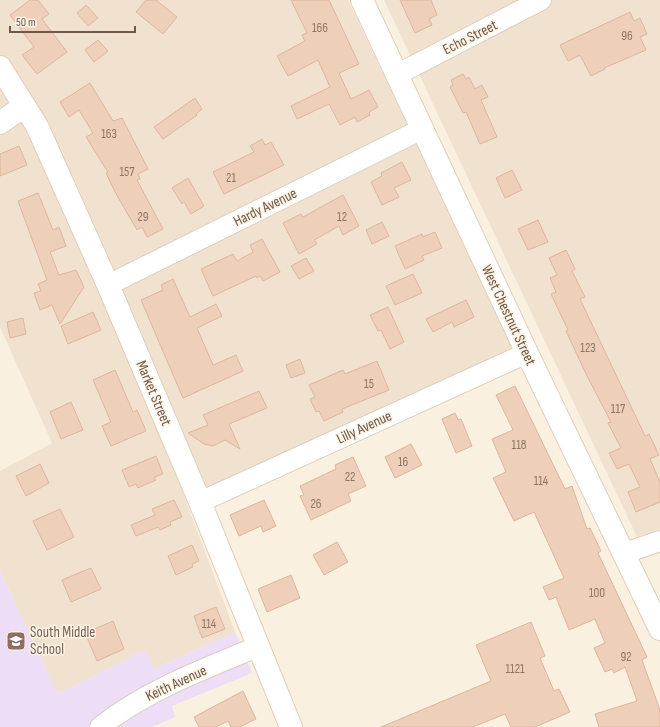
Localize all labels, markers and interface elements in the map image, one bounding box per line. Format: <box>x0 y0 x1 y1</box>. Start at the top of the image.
scale bar <box>10 8 135 34</box>
text: 50 m <box>16 15 36 30</box>
street label: Echo Street <box>440 15 501 59</box>
house number: 166 <box>312 20 328 36</box>
house number: 96 <box>621 28 633 44</box>
house number: 163 <box>101 126 117 142</box>
house number: 157 <box>120 164 135 180</box>
house number: 21 <box>226 170 236 186</box>
street label: Hardy Avenue <box>230 184 300 231</box>
house number: 29 <box>137 209 149 225</box>
house number: 12 <box>337 209 347 225</box>
street label: West Chestnut Street <box>477 262 540 369</box>
house number: 123 <box>580 340 596 356</box>
street label: Market Street <box>131 358 176 429</box>
house number: 15 <box>364 376 374 392</box>
house number: 117 <box>611 401 626 417</box>
street label: Lilly Avenue <box>334 406 395 448</box>
house number: 118 <box>512 437 527 453</box>
house number: 16 <box>398 454 408 470</box>
house number: 22 <box>345 469 355 485</box>
house number: 114 <box>534 473 549 489</box>
house number: 26 <box>310 496 322 512</box>
house number: 100 <box>589 585 605 601</box>
house number: 114 <box>202 616 217 632</box>
place label: South Middle School <box>30 623 95 659</box>
school or university icon: South Middle School <box>5 630 27 652</box>
house number: 92 <box>620 649 632 665</box>
street label: Keith Avenue <box>143 661 210 706</box>
house number: 1121 <box>505 661 525 677</box>

